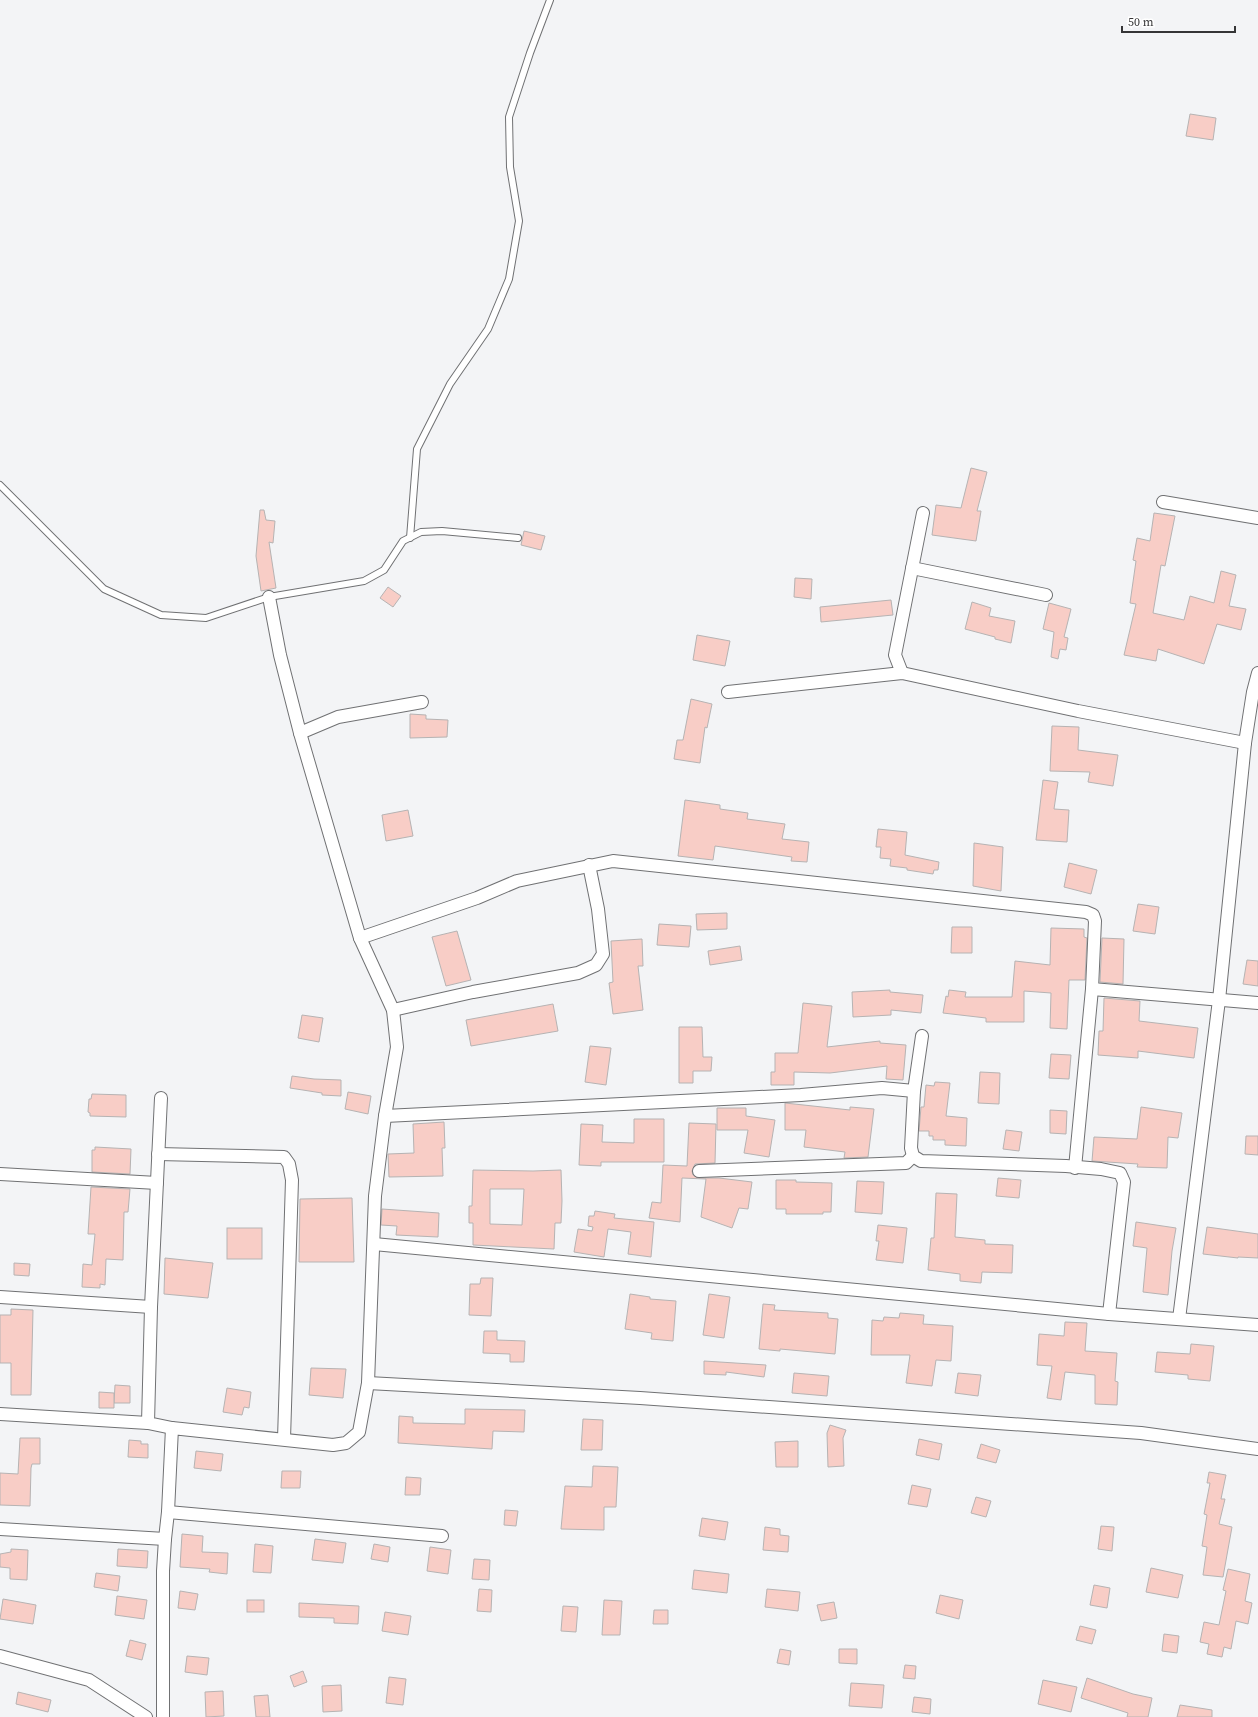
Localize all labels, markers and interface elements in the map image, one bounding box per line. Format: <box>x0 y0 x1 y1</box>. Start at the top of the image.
scale bar <box>1122 8 1235 34</box>
text: 50 m <box>1128 14 1154 30</box>

